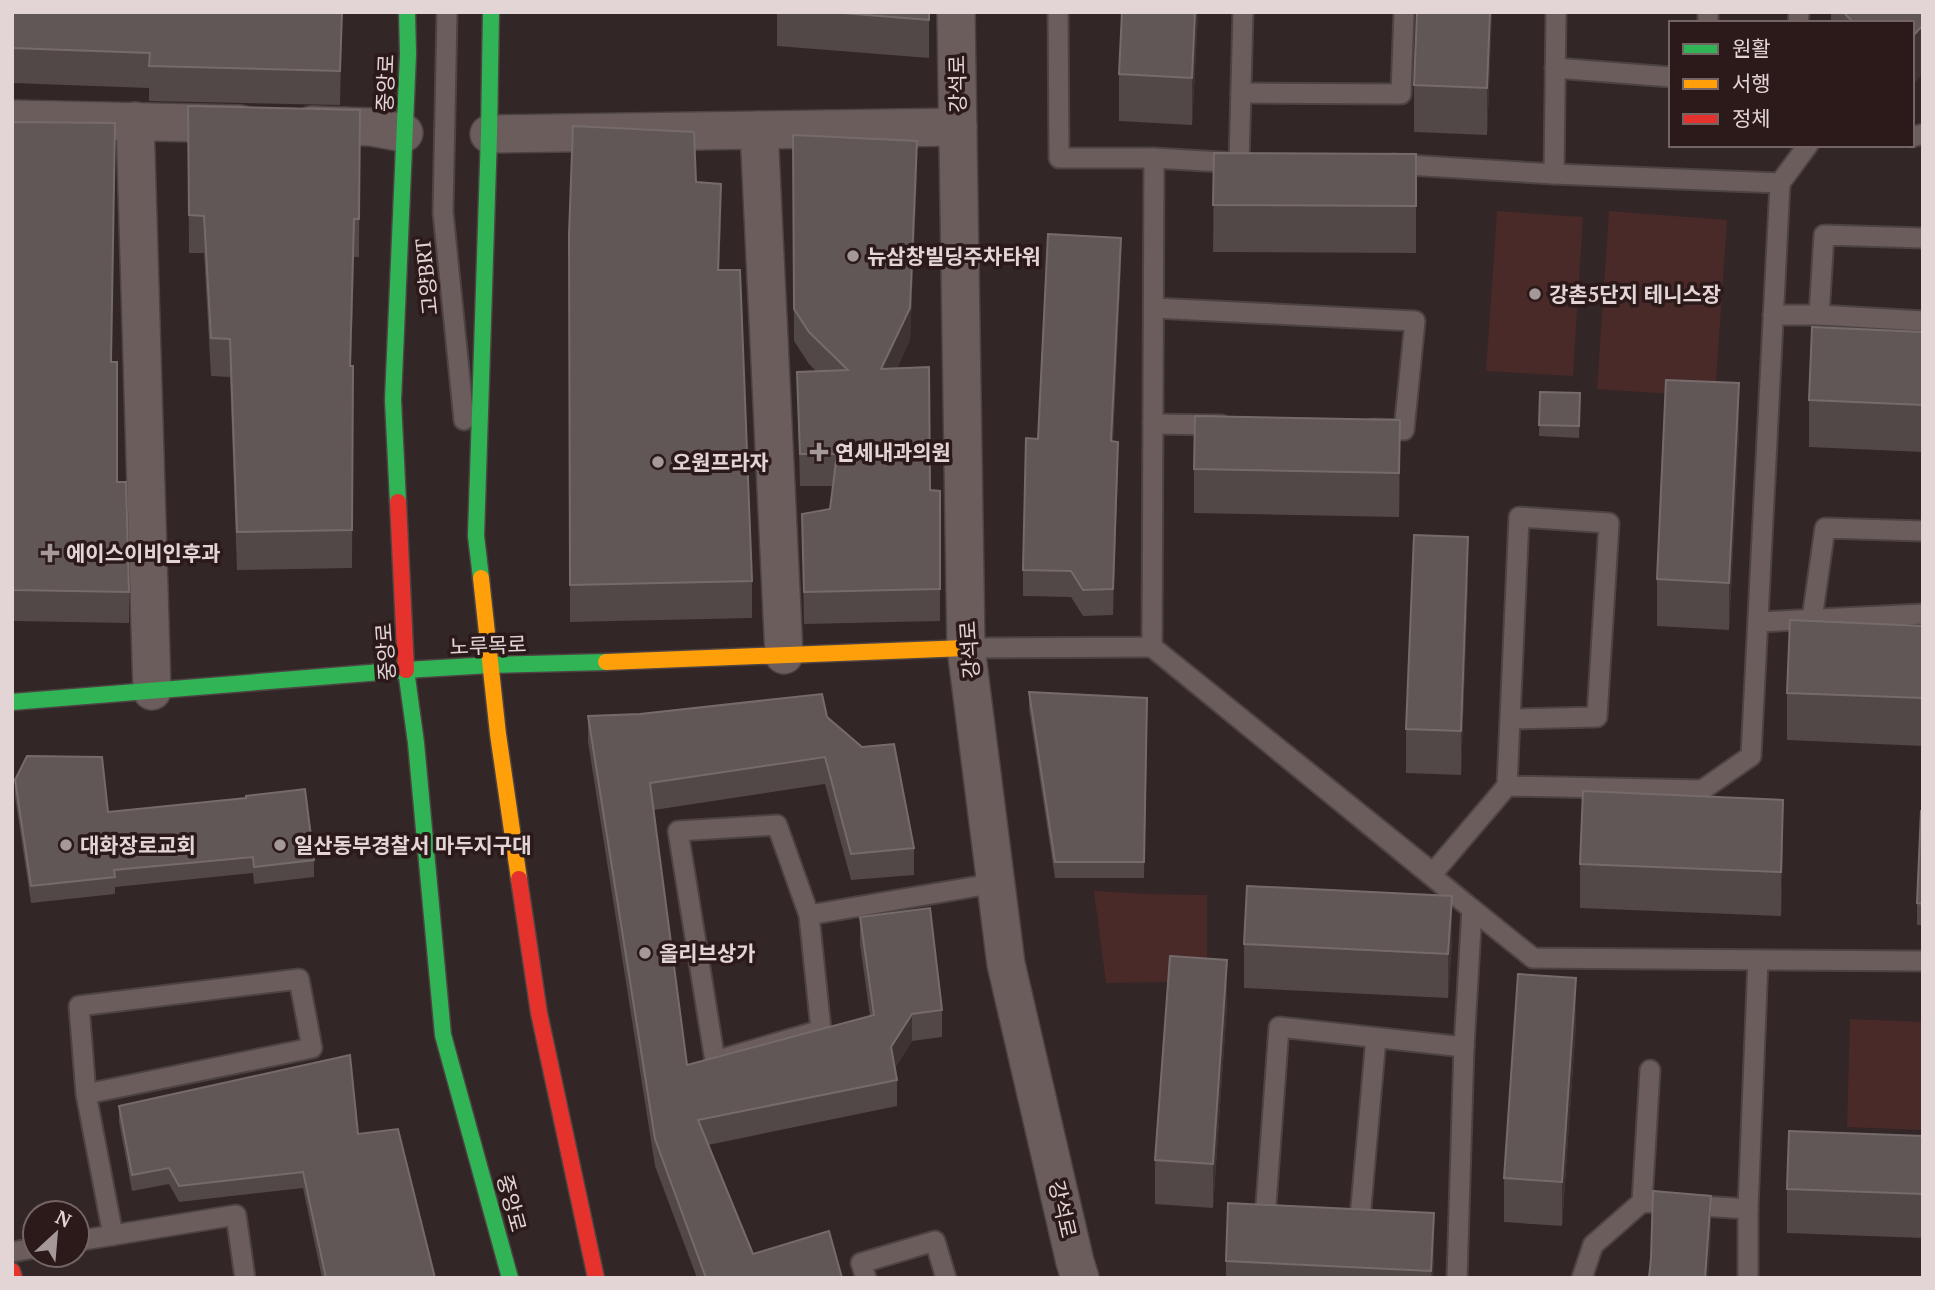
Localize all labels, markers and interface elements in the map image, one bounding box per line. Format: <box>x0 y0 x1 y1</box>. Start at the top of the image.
legend <box>1669 21 1914 147</box>
text: 원활 <box>1732 34 1771 62</box>
street label: 중앙로 <box>370 54 400 112</box>
street label: 강석로 <box>942 55 972 113</box>
text: 서행 <box>1732 69 1771 97</box>
text: 정체 <box>1732 104 1771 132</box>
street label: 고양BRT <box>408 237 444 317</box>
place label: 뉴삼창빌딩주차타워 <box>867 242 1041 270</box>
marker: 뉴삼창빌딩주차타워 <box>845 248 861 264</box>
place label: 강촌5단지 테니스장 <box>1549 280 1721 308</box>
marker: 강촌5단지 테니스장 <box>1527 286 1543 302</box>
place label: 연세내과의원 <box>835 438 951 466</box>
marker: 연세내과의원 <box>809 442 829 462</box>
place label: 오원프라자 <box>672 448 769 476</box>
marker: 오원프라자 <box>650 454 666 470</box>
place label: 에이스이비인후과 <box>66 539 221 567</box>
marker: 에이스이비인후과 <box>40 543 60 563</box>
street label: 강석로 <box>953 620 985 680</box>
street label: 중앙로 <box>369 622 401 682</box>
street label: 노루목로 <box>449 630 527 660</box>
place label: 대화장로교회 <box>80 831 196 859</box>
place label: 일산동부경찰서 마두지구대 <box>294 831 532 859</box>
marker: 대화장로교회 <box>58 837 74 853</box>
marker: 일산동부경찰서 마두지구대 <box>272 837 288 853</box>
place label: 올리브상가 <box>659 939 756 967</box>
marker: 올리브상가 <box>637 945 653 961</box>
street label: 중앙로 <box>491 1171 533 1235</box>
street label: 강석로 <box>1043 1178 1083 1240</box>
north arrow <box>21 1199 91 1269</box>
text: N <box>52 1204 76 1233</box>

